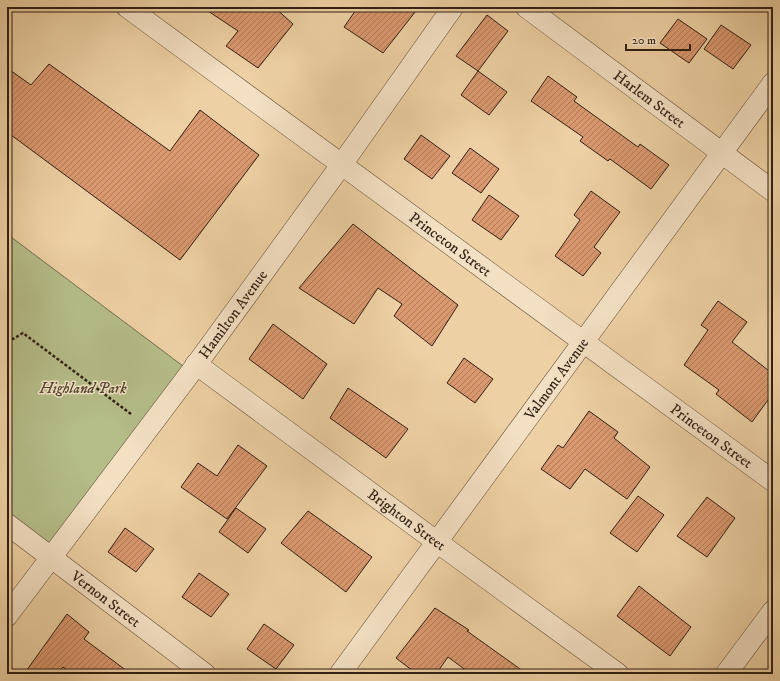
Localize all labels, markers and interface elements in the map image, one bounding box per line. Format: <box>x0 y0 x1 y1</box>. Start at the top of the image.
scale bar <box>626 26 690 52</box>
text: 20 m <box>632 33 656 48</box>
street label: Harlem Street <box>610 66 689 132</box>
street label: Princeton Street <box>405 208 495 281</box>
street label: Hamilton Avenue <box>194 266 271 362</box>
street label: Valmont Avenue <box>519 334 593 424</box>
park label: Highland Park <box>39 379 127 398</box>
street label: Princeton Street <box>667 399 757 472</box>
street label: Brighton Street <box>364 484 450 555</box>
street label: Vernon Street <box>67 566 144 631</box>

